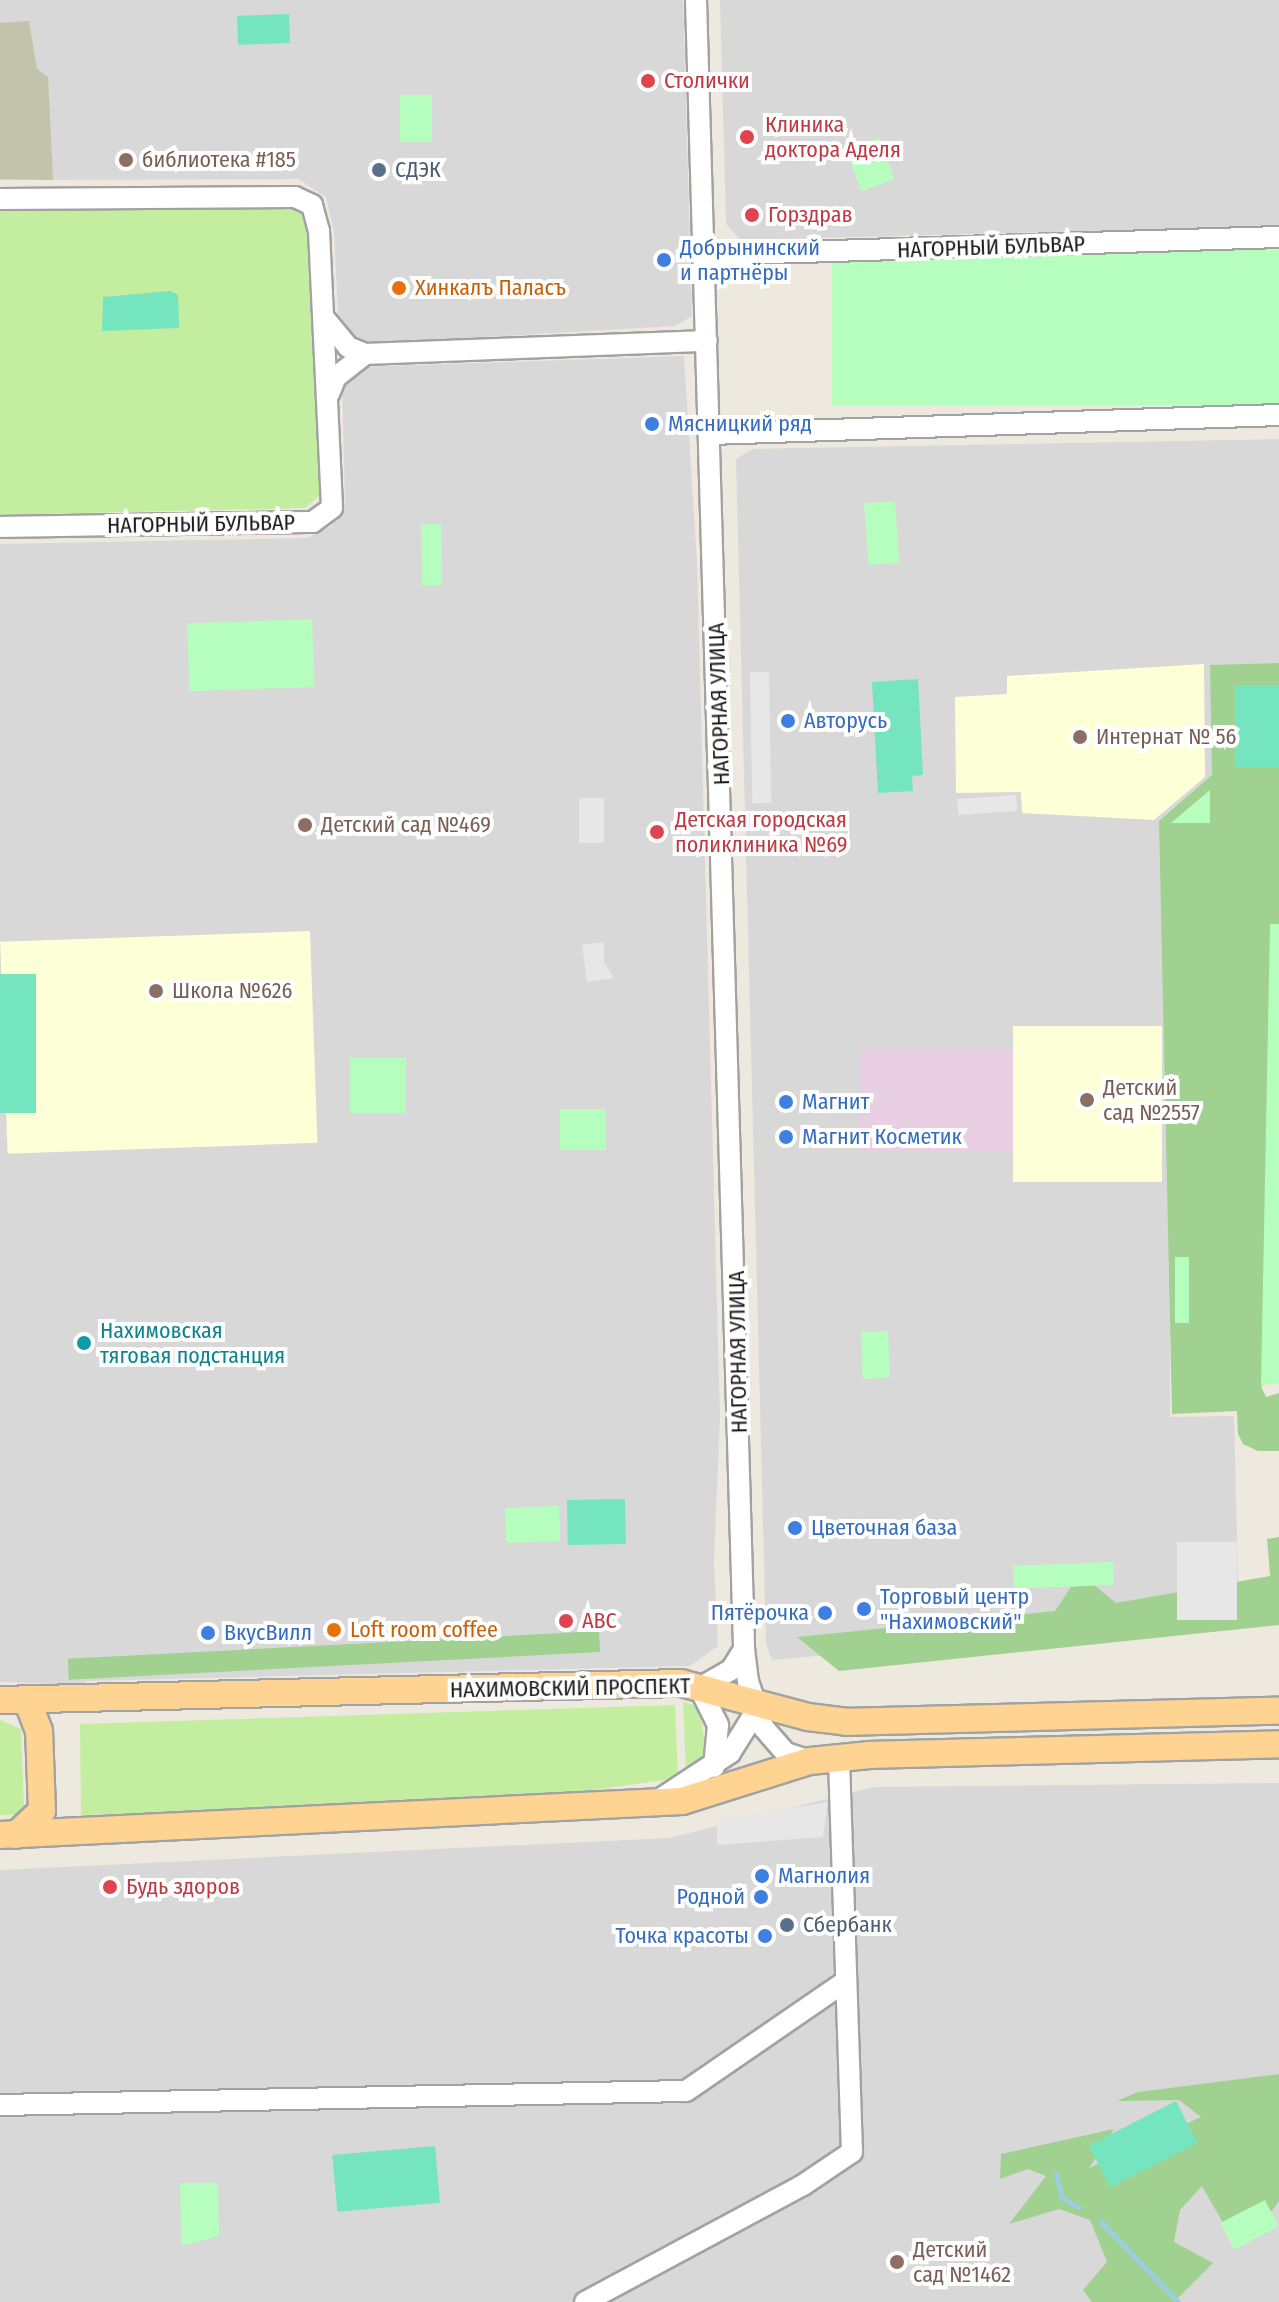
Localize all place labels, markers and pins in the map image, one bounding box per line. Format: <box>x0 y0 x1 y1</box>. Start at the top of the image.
place label: Столички <box>664 68 750 94</box>
marker: Столички <box>639 72 657 90</box>
place label: Клиника доктора Аделя <box>765 111 901 162</box>
marker: Клиника доктора Аделя <box>736 126 758 148</box>
place label: библиотека #185 <box>142 147 296 173</box>
marker: библиотека #185 <box>117 151 135 169</box>
place label: СДЭК <box>395 157 441 183</box>
marker: СДЭК <box>370 161 388 179</box>
place label: Горздрав <box>768 202 853 228</box>
marker: Горздрав <box>743 206 761 224</box>
place label: Добрынинский и партнёры <box>680 234 820 286</box>
marker: Добрынинский и партнёры <box>655 251 673 269</box>
place label: Хинкалъ Паласъ <box>415 275 566 301</box>
marker: Хинкалъ Паласъ <box>390 279 408 297</box>
place label: Мясницкий ряд <box>668 411 812 437</box>
marker: Мясницкий ряд <box>643 415 661 433</box>
place label: Авторусь <box>804 708 887 734</box>
marker: Авторусь <box>779 712 797 730</box>
place label: Интернат № 56 <box>1096 724 1237 750</box>
marker: Интернат № 56 <box>1071 728 1089 746</box>
place label: Детская городская поликлиника №69 <box>675 806 848 858</box>
place label: Детский сад №469 <box>321 812 491 838</box>
marker: Детский сад №469 <box>296 816 314 834</box>
marker: Детская городская поликлиника №69 <box>646 821 668 843</box>
place label: Школа №626 <box>172 978 292 1004</box>
marker: Школа №626 <box>147 982 165 1000</box>
place label: Детский сад №2557 <box>1103 1074 1200 1126</box>
place label: Магнит <box>802 1089 869 1115</box>
marker: Детский сад №2557 <box>1078 1091 1096 1109</box>
marker: Магнит <box>777 1093 795 1111</box>
place label: Магнит Косметик <box>802 1124 962 1150</box>
marker: Магнит Косметик <box>777 1128 795 1146</box>
place label: Нахимовская тяговая подстанция <box>100 1317 285 1368</box>
marker: Нахимовская тяговая подстанция <box>75 1334 93 1352</box>
place label: Цветочная база <box>811 1515 957 1541</box>
marker: Цветочная база <box>786 1519 804 1537</box>
place label: Торговый центр "Нахимовский" <box>880 1583 1029 1634</box>
place label: Пятёрочка <box>711 1600 809 1626</box>
marker: Торговый центр "Нахимовский" <box>855 1600 873 1618</box>
marker: Пятёрочка <box>816 1604 834 1622</box>
place label: ABC <box>582 1608 617 1634</box>
marker: ABC <box>557 1612 575 1630</box>
place label: Loft room coffee <box>350 1617 498 1643</box>
place label: ВкусВилл <box>224 1620 312 1646</box>
marker: Loft room coffee <box>325 1621 343 1639</box>
marker: ВкусВилл <box>199 1624 217 1642</box>
place label: Магнолия <box>778 1863 870 1889</box>
marker: Магнолия <box>753 1867 771 1885</box>
place label: Будь здоров <box>126 1874 240 1900</box>
marker: Будь здоров <box>101 1878 119 1896</box>
place label: Родной <box>677 1884 745 1910</box>
marker: Родной <box>752 1888 770 1906</box>
place label: Сбербанк <box>803 1912 892 1938</box>
marker: Сбербанк <box>778 1916 796 1934</box>
place label: Точка красоты <box>615 1923 749 1949</box>
marker: Точка красоты <box>756 1927 774 1945</box>
place label: Детский сад №1462 <box>913 2236 1011 2288</box>
marker: Детский сад №1462 <box>888 2253 906 2271</box>

